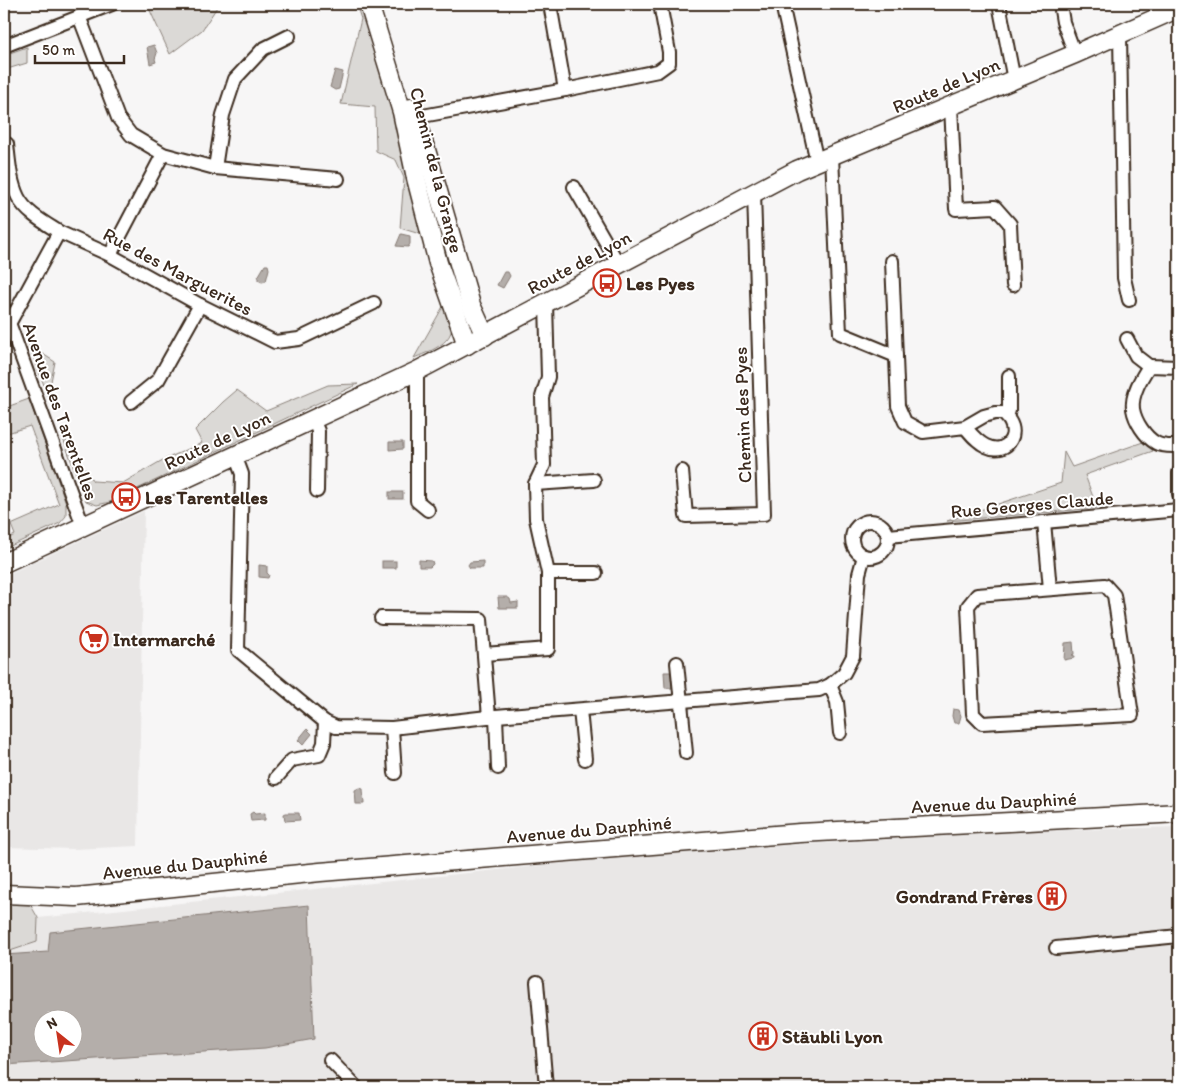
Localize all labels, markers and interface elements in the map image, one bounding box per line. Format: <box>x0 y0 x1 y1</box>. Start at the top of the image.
scale bar <box>35 32 124 64</box>
text: 50 m <box>42 41 75 59</box>
street label: Route de Lyon <box>889 52 1004 118</box>
street label: Chemin de la Grange <box>405 85 468 255</box>
street label: Rue des Marguerites <box>99 222 256 321</box>
street label: Route de Lyon <box>523 225 635 299</box>
bus stop icon: Les Pyes <box>592 268 622 298</box>
place label: Les Pyes <box>626 272 695 295</box>
street label: Avenue des Tarentelles <box>18 319 103 503</box>
street label: Chemin des Pyes <box>729 346 756 484</box>
street label: Route de Lyon <box>160 406 274 475</box>
bus stop icon: Les Tarentelles <box>111 482 141 512</box>
place label: Les Tarentelles <box>145 486 268 509</box>
street label: Rue Georges Claude <box>950 486 1114 523</box>
supermarket icon: Intermarché <box>79 624 109 654</box>
place label: Intermarché <box>113 628 215 651</box>
street label: Avenue du Dauphiné <box>911 787 1077 818</box>
street label: Avenue du Dauphiné <box>505 811 673 848</box>
street label: Avenue du Dauphiné <box>101 844 269 885</box>
building icon: Gondrand Frères <box>1037 881 1067 911</box>
place label: Gondrand Frères <box>896 885 1034 908</box>
north arrow <box>32 1008 82 1058</box>
text: N <box>43 1013 60 1033</box>
building icon: Stäubli Lyon <box>748 1021 778 1051</box>
place label: Stäubli Lyon <box>782 1025 883 1048</box>

